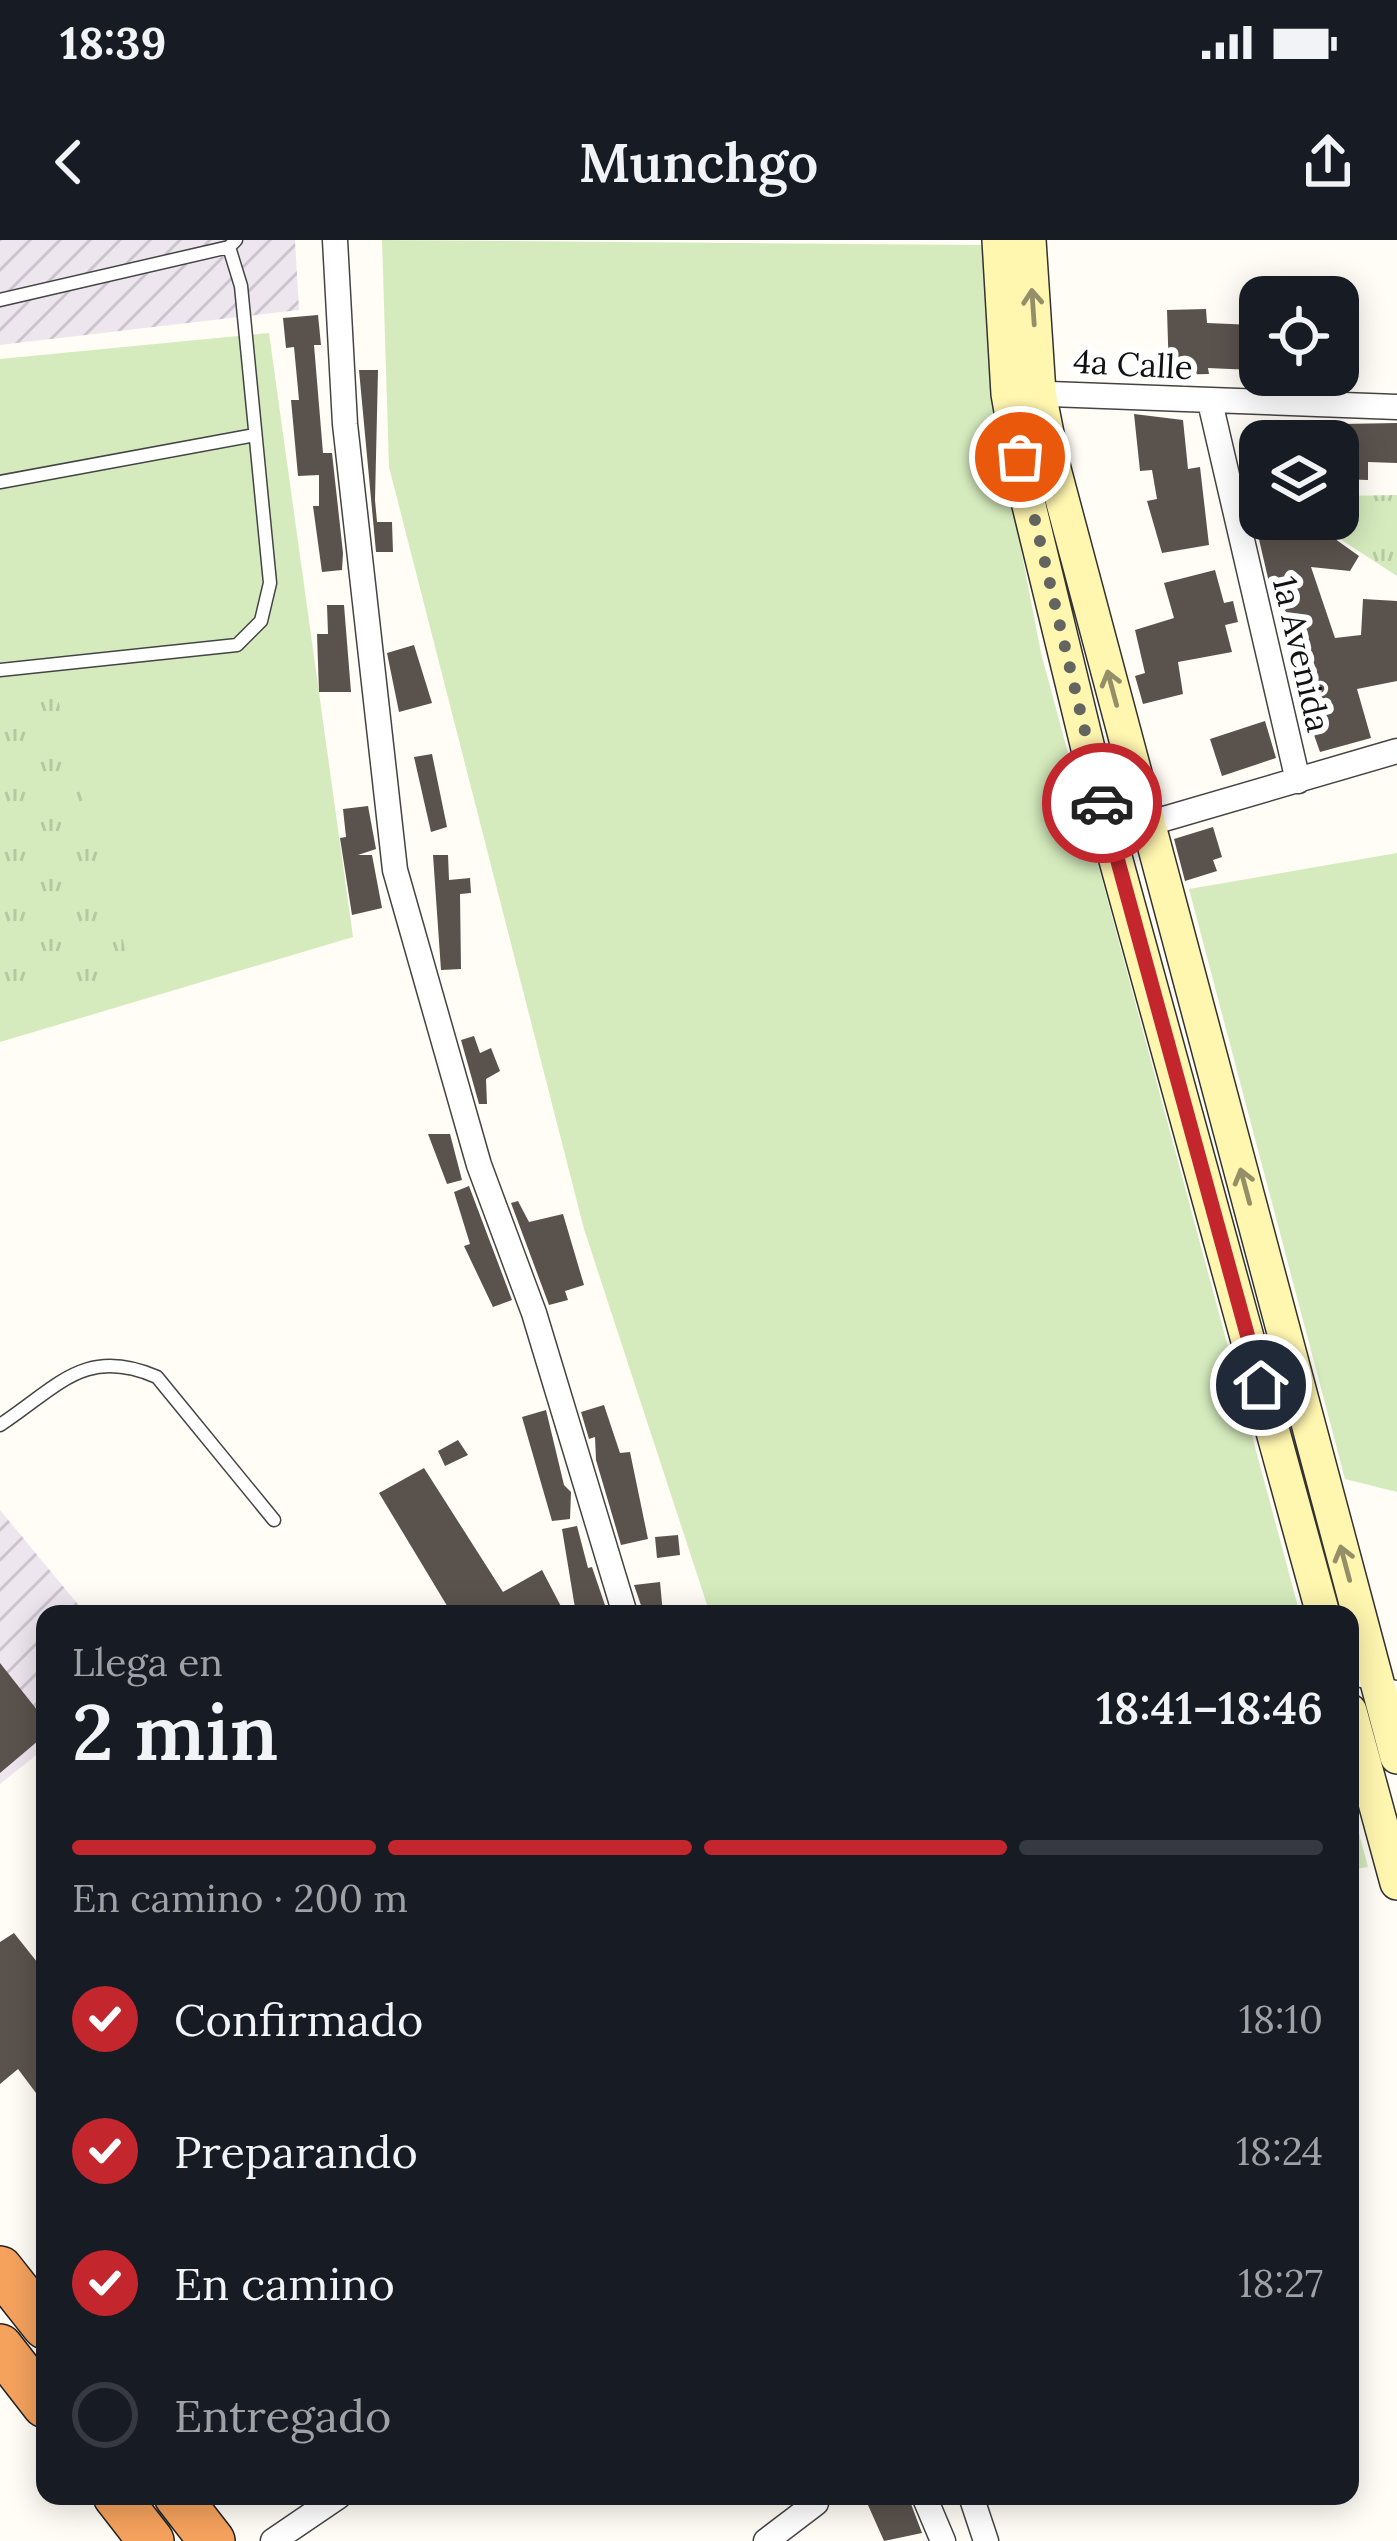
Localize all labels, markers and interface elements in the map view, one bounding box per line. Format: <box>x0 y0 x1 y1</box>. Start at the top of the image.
text: 18:39 <box>60 14 166 71</box>
text: Munchgo <box>579 128 818 197</box>
icon: back <box>36 129 102 195</box>
icon: share <box>1295 129 1361 195</box>
map controls <box>1239 276 1359 540</box>
button: locate <box>1239 276 1359 396</box>
one-way arrow <box>1021 288 1044 327</box>
street label: 4a Calle <box>1072 340 1194 388</box>
pin <box>969 406 1071 508</box>
button: layers <box>1239 420 1359 540</box>
icon: bag <box>987 424 1053 490</box>
street label: 1a Avenida <box>1264 572 1340 736</box>
one-way arrow <box>1100 669 1122 707</box>
courier <box>1042 743 1162 863</box>
icon: car <box>1069 770 1135 836</box>
one-way arrow <box>1232 1168 1254 1206</box>
pin <box>1210 1334 1312 1436</box>
icon: home <box>1228 1352 1294 1418</box>
one-way arrow <box>1332 1545 1354 1583</box>
text: Llega en <box>72 1637 223 1687</box>
text: 18:41–18:46 <box>1096 1679 1323 1736</box>
text: 2 min <box>72 1682 279 1781</box>
text: En camino · 200 m <box>72 1873 408 1923</box>
icon: check <box>72 1986 138 2052</box>
text: Confirmado <box>174 1991 423 2048</box>
text: 18:10 <box>1239 1994 1323 2044</box>
icon: check <box>72 2118 138 2184</box>
text: Preparando <box>174 2123 418 2180</box>
text: 18:24 <box>1236 2126 1323 2176</box>
icon: check <box>72 2250 138 2316</box>
text: En camino <box>174 2255 395 2312</box>
text: 18:27 <box>1238 2258 1323 2308</box>
text: Entregado <box>174 2387 391 2444</box>

